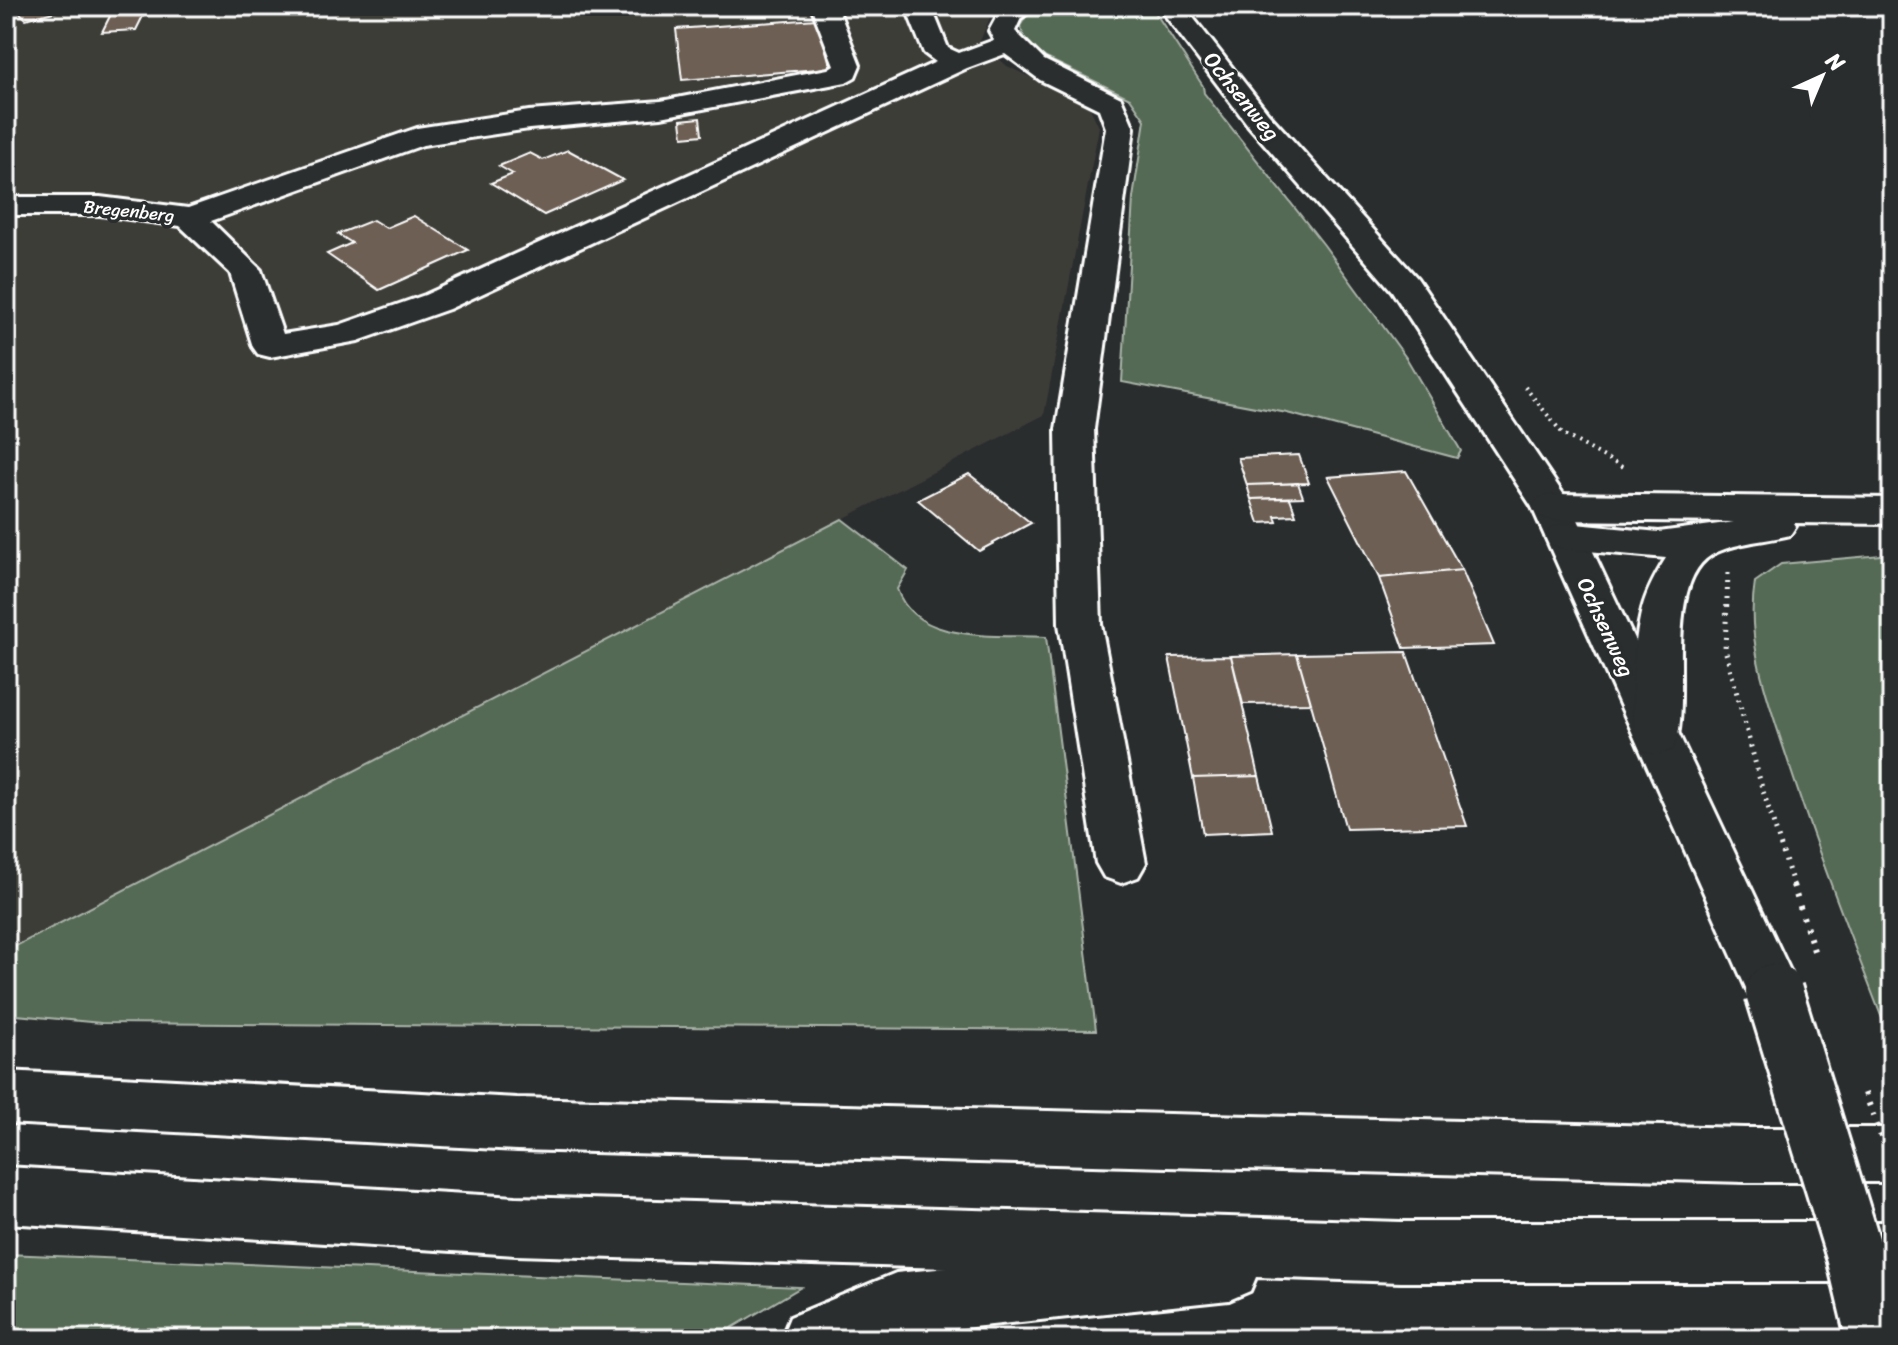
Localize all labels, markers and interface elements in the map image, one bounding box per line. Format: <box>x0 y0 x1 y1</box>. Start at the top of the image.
north arrow <box>1782 36 1862 116</box>
street label: Ochsenweg <box>1193 42 1291 150</box>
text: N <box>1816 42 1855 82</box>
street label: Bregenberg <box>82 190 176 232</box>
street label: Ochsenweg <box>1566 570 1646 684</box>

